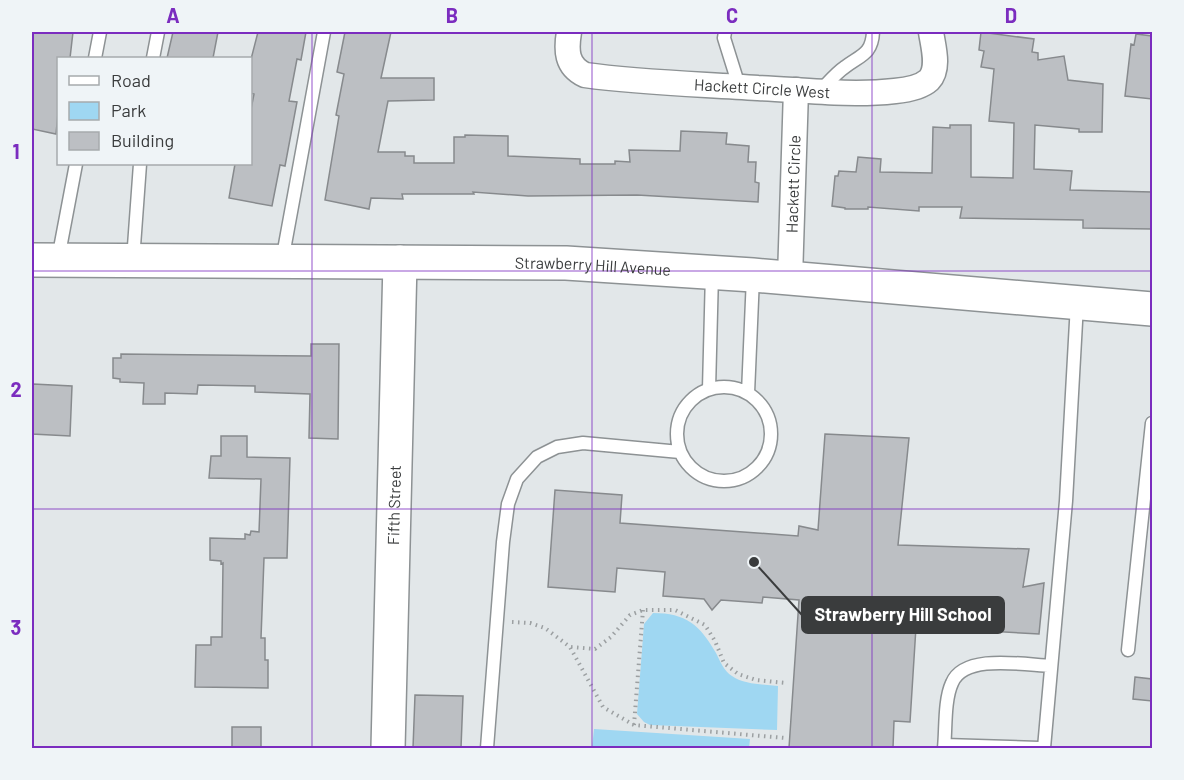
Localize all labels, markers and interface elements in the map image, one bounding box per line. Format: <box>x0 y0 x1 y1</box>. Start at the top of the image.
text: A <box>166 3 180 27</box>
text: B <box>446 3 458 27</box>
text: C <box>726 3 738 27</box>
text: D <box>1005 3 1017 27</box>
legend <box>57 57 252 165</box>
text: Road <box>111 69 151 91</box>
street label: Hackett Circle West <box>694 74 831 101</box>
text: Park <box>111 99 146 121</box>
text: Building <box>111 129 174 151</box>
street label: Hackett Circle <box>781 135 804 233</box>
text: 1 <box>12 139 20 163</box>
street label: Strawberry Hill Avenue <box>515 253 672 279</box>
text: 2 <box>10 377 22 401</box>
street label: Fifth Street <box>383 465 404 545</box>
callout: Strawberry Hill School <box>802 597 1004 633</box>
text: Strawberry Hill School <box>814 603 992 625</box>
text: 3 <box>11 615 21 639</box>

